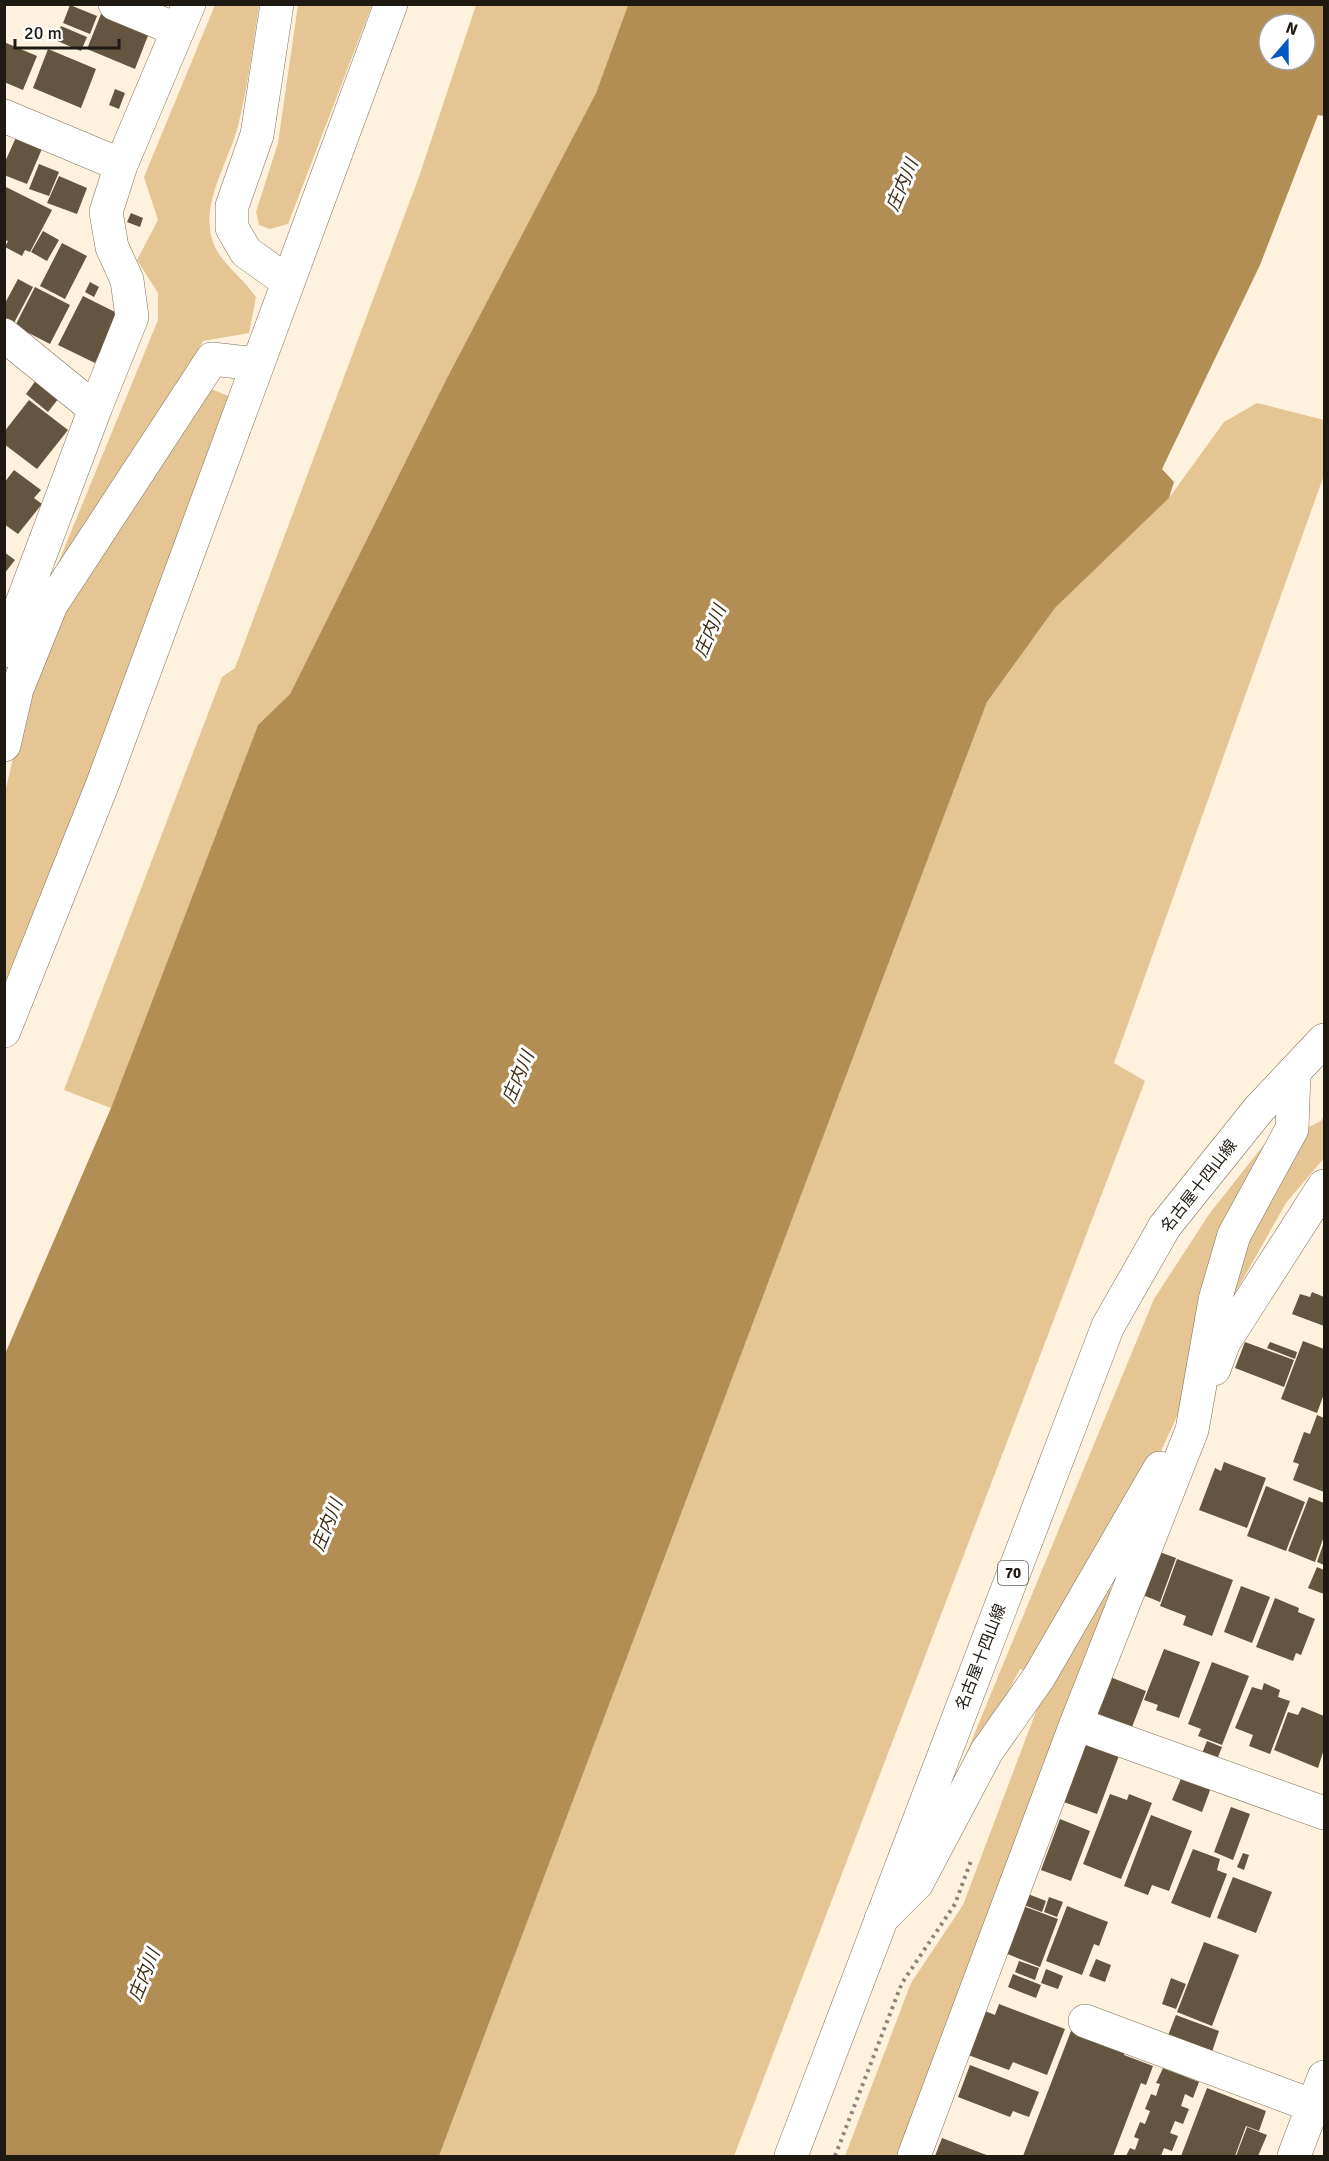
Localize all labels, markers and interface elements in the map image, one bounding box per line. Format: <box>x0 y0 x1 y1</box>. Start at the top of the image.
scale bar <box>15 12 118 50</box>
north arrow <box>1257 12 1317 72</box>
text: N <box>1283 18 1300 40</box>
text: 20 m <box>24 22 62 44</box>
water label: 庄内川 <box>881 154 923 214</box>
water label: 庄内川 <box>689 600 731 660</box>
water label: 庄内川 <box>497 1046 539 1106</box>
street label: 名古屋十四山線 <box>1157 1136 1241 1236</box>
water label: 庄内川 <box>307 1494 348 1554</box>
road number: 70 <box>998 1561 1028 1585</box>
street label: 名古屋十四山線 <box>952 1601 1010 1713</box>
water label: 庄内川 <box>124 1944 165 2004</box>

